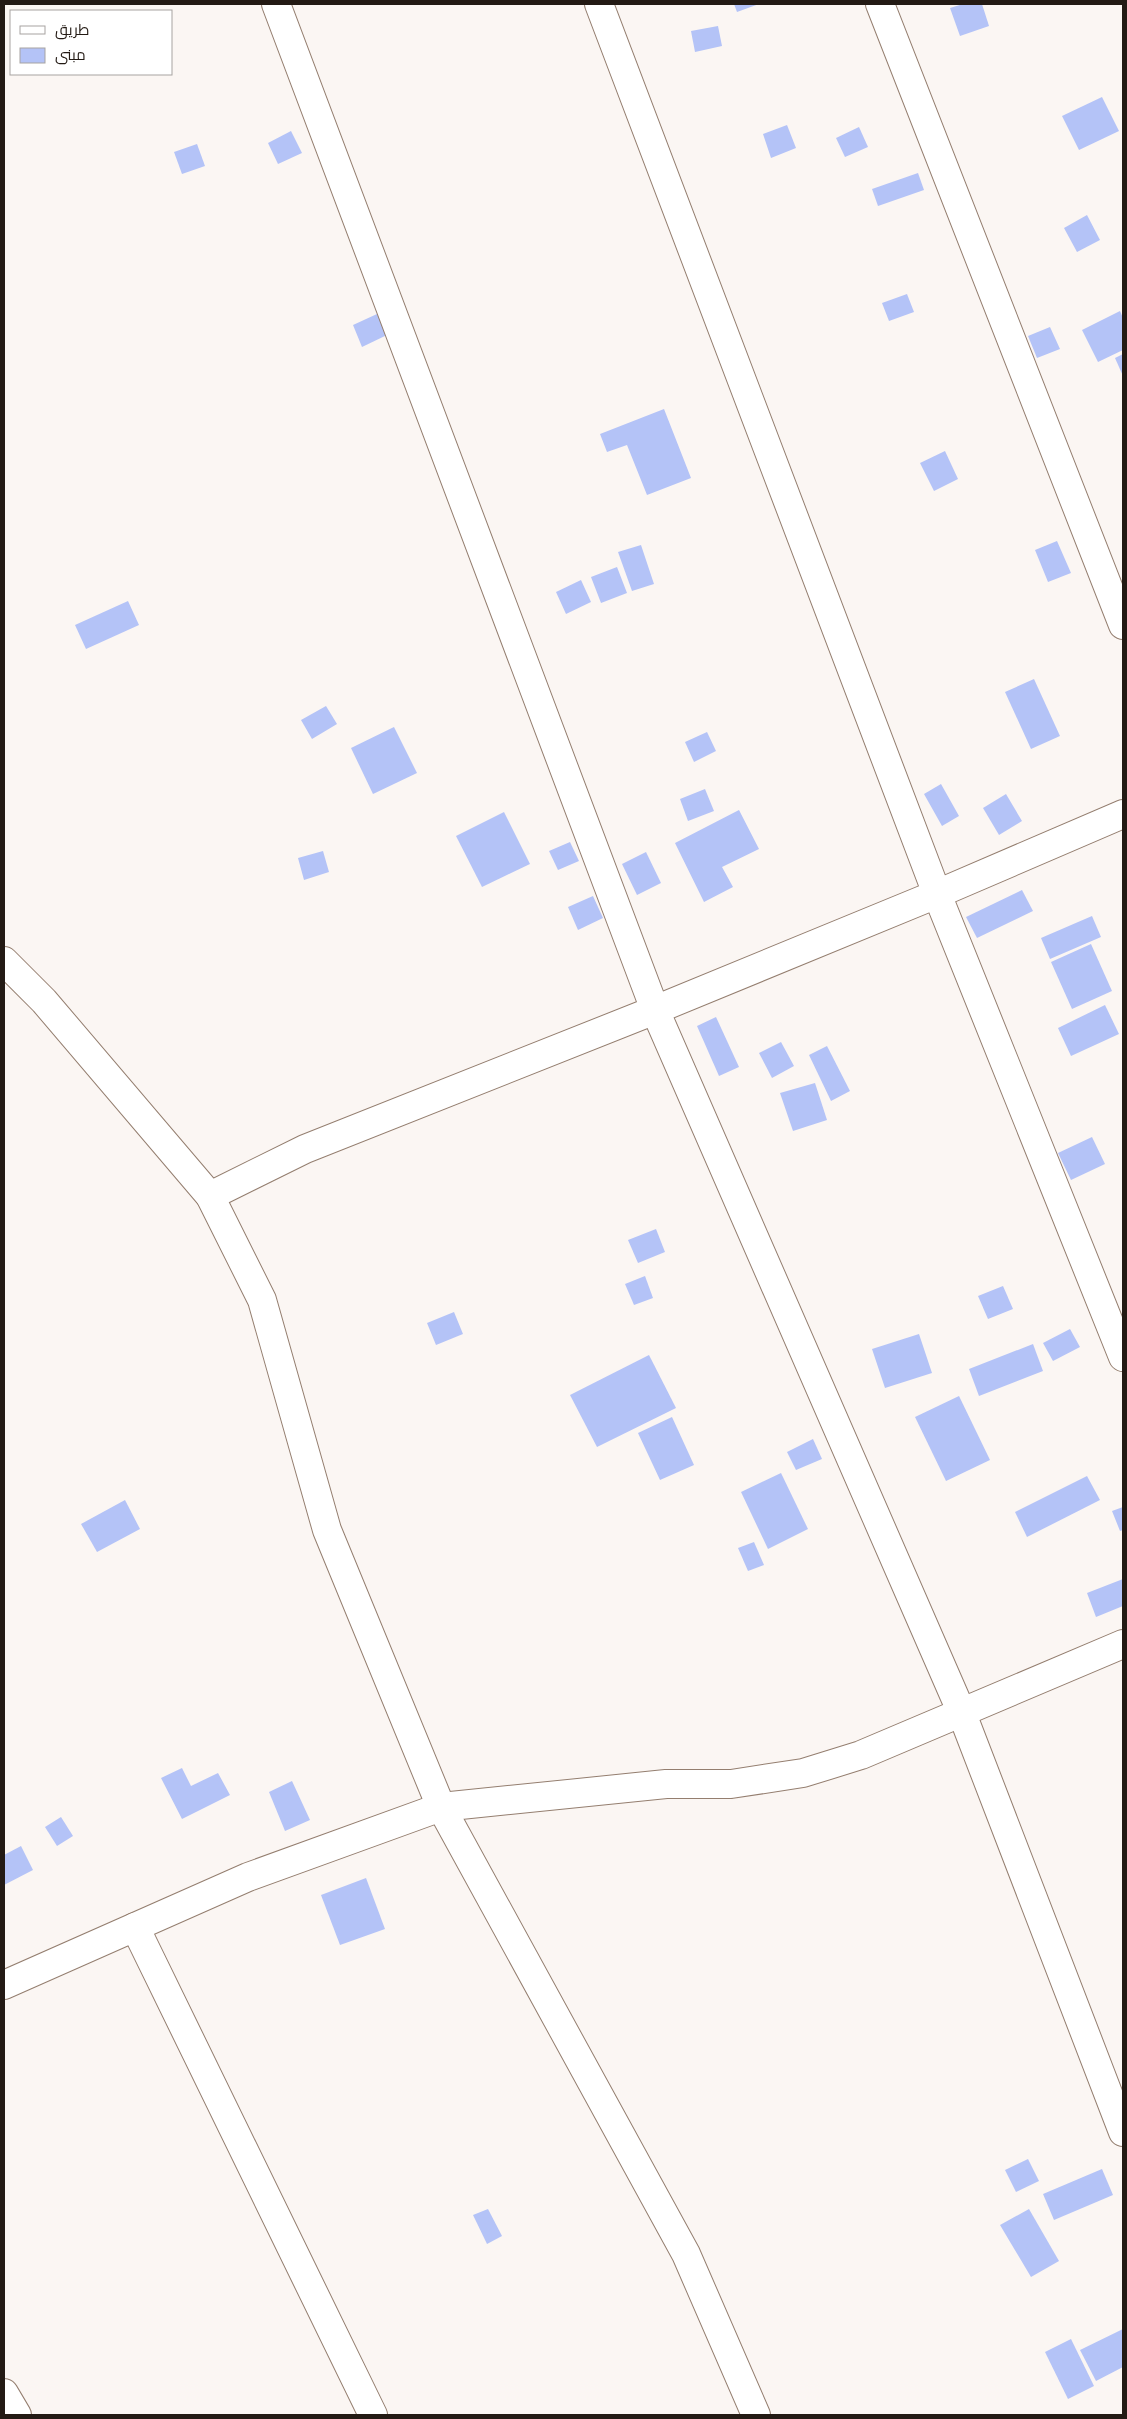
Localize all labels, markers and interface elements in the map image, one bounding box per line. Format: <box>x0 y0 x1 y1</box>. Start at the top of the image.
legend <box>10 10 172 75</box>
text: طريق <box>55 20 89 40</box>
text: مبنى <box>55 45 86 65</box>

